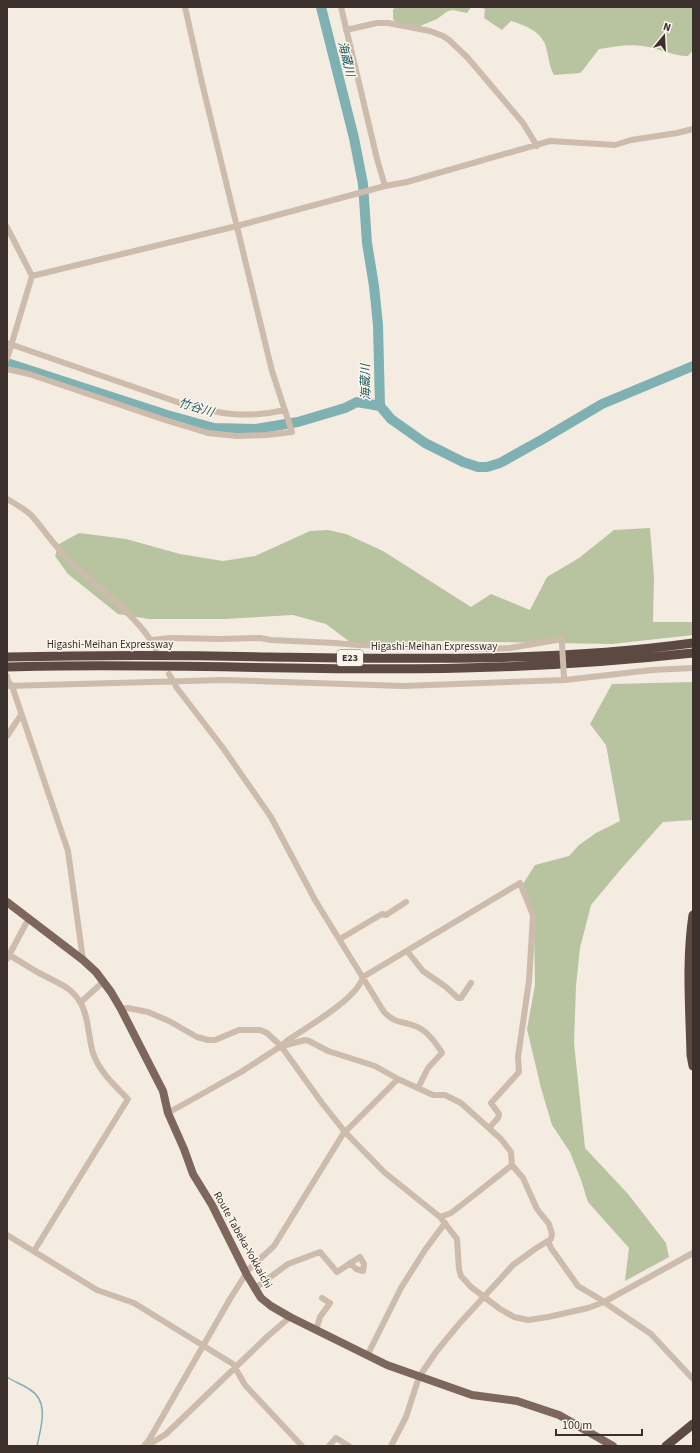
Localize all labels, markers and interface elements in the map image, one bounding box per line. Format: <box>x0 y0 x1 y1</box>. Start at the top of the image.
north arrow <box>644 16 684 56</box>
text: N <box>661 19 673 35</box>
water label: 海蔵川 <box>333 39 359 80</box>
water label: 海蔵川 <box>357 362 375 400</box>
water label: 竹谷川 <box>176 395 218 422</box>
street label: Higashi-Meihan Expressway <box>47 637 173 652</box>
street label: Higashi-Meihan Expressway <box>371 639 497 654</box>
road number: E23 <box>337 650 363 666</box>
street label: Route Tabeka-Yokkaichi <box>210 1189 276 1291</box>
scale bar <box>556 1411 642 1437</box>
text: 100 m <box>562 1417 592 1434</box>

